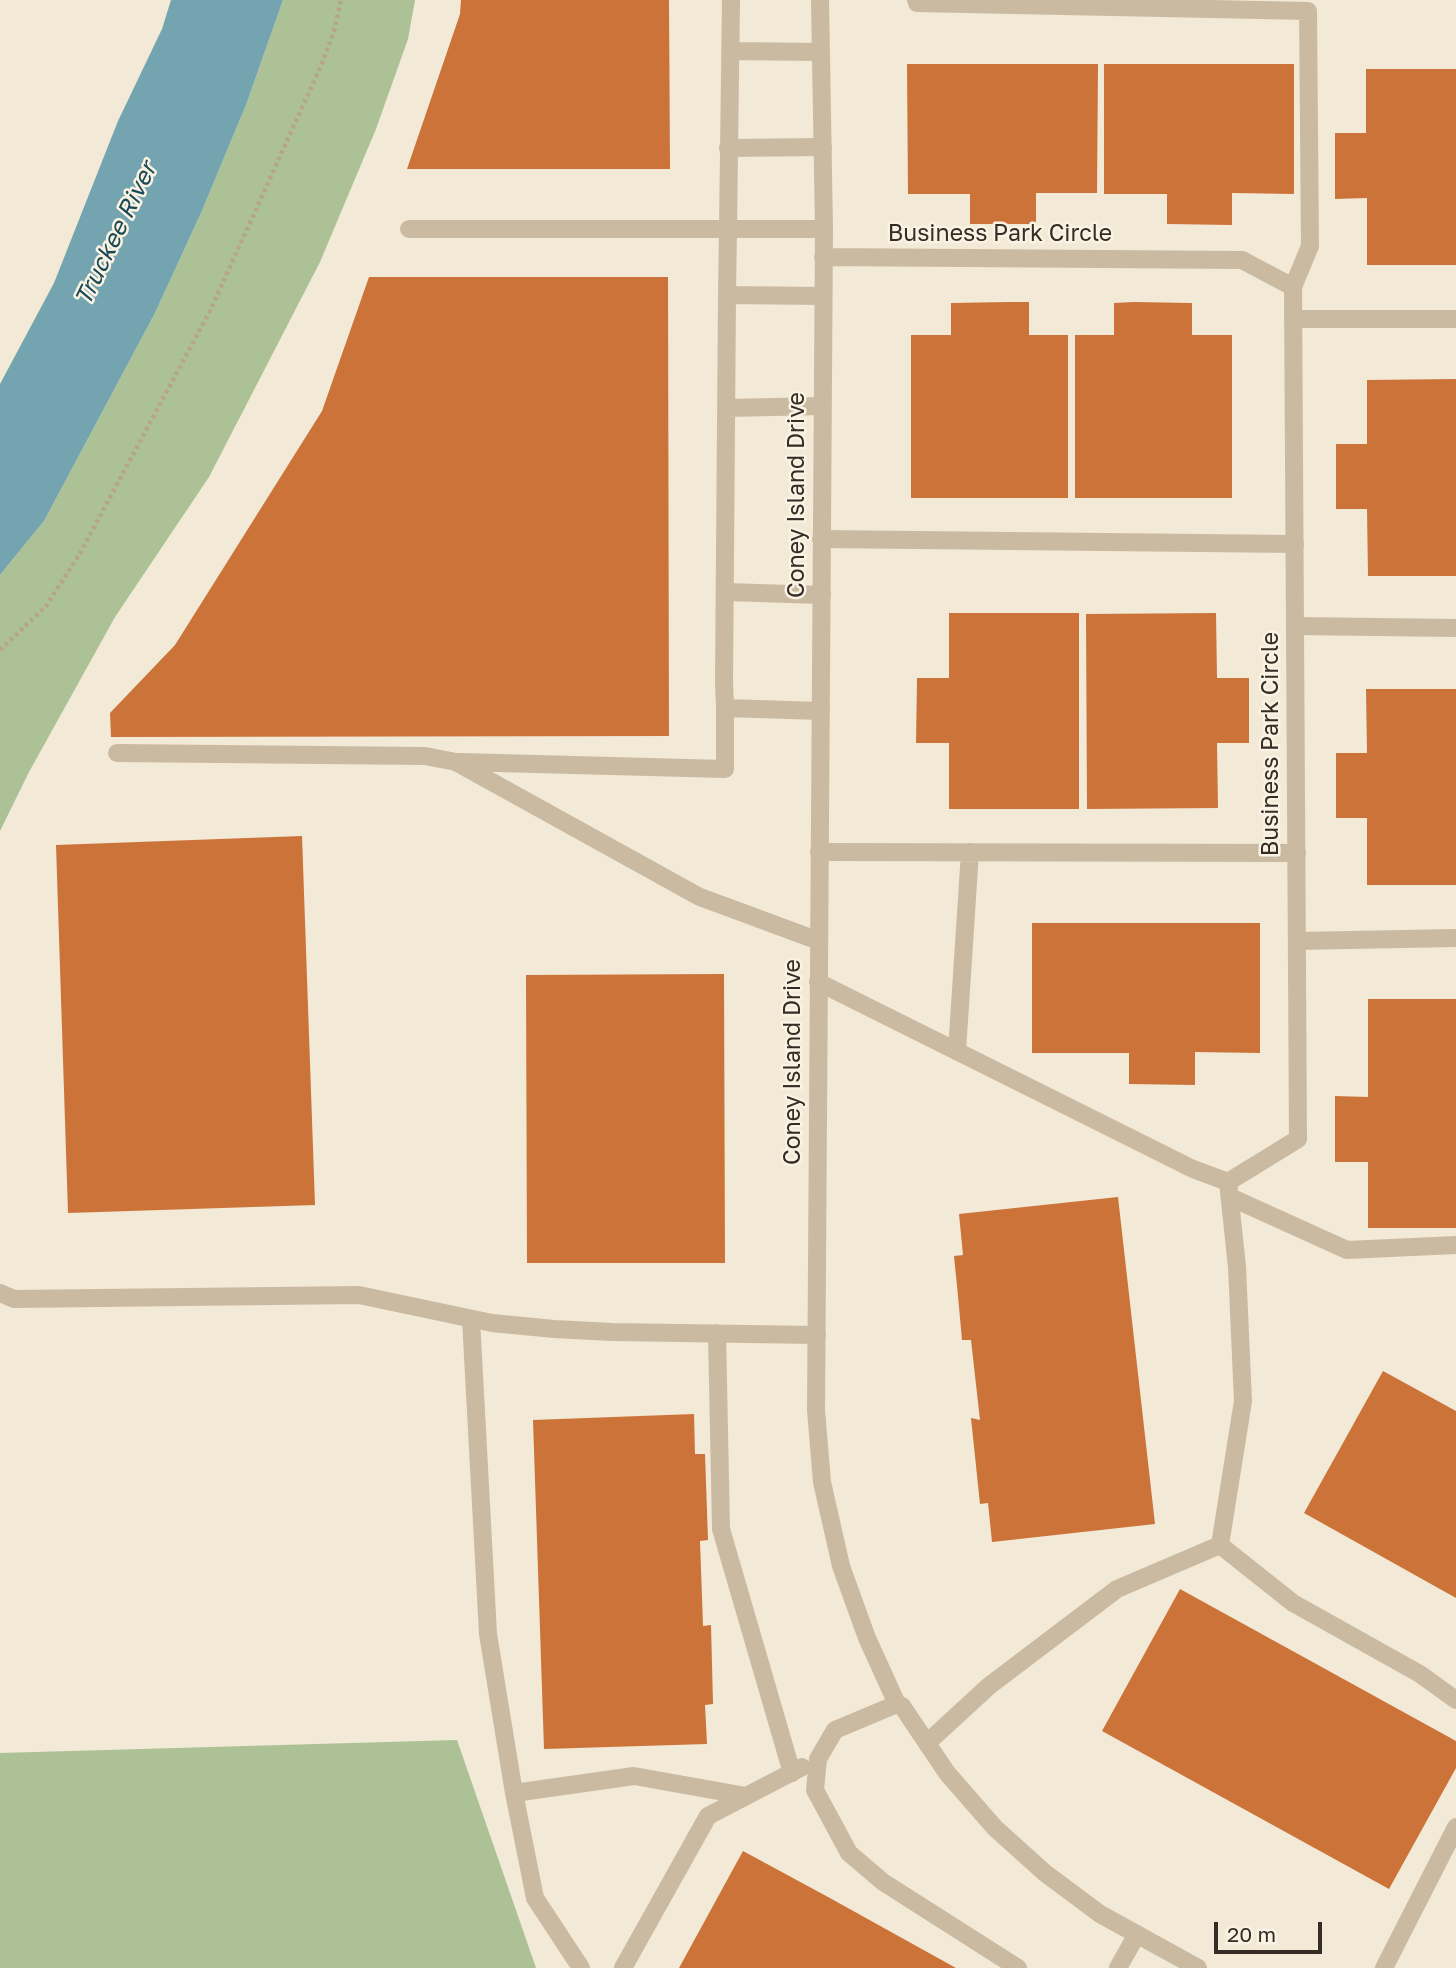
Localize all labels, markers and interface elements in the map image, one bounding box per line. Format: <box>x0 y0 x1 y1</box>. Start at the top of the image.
water label: Truckee River <box>69 158 163 310</box>
street label: Business Park Circle <box>888 220 1112 248</box>
street label: Coney Island Drive <box>783 392 811 598</box>
street label: Business Park Circle <box>1257 632 1285 856</box>
street label: Coney Island Drive <box>779 959 807 1165</box>
scale bar <box>1218 1909 1326 1953</box>
text: 20 m <box>1227 1921 1276 1947</box>

